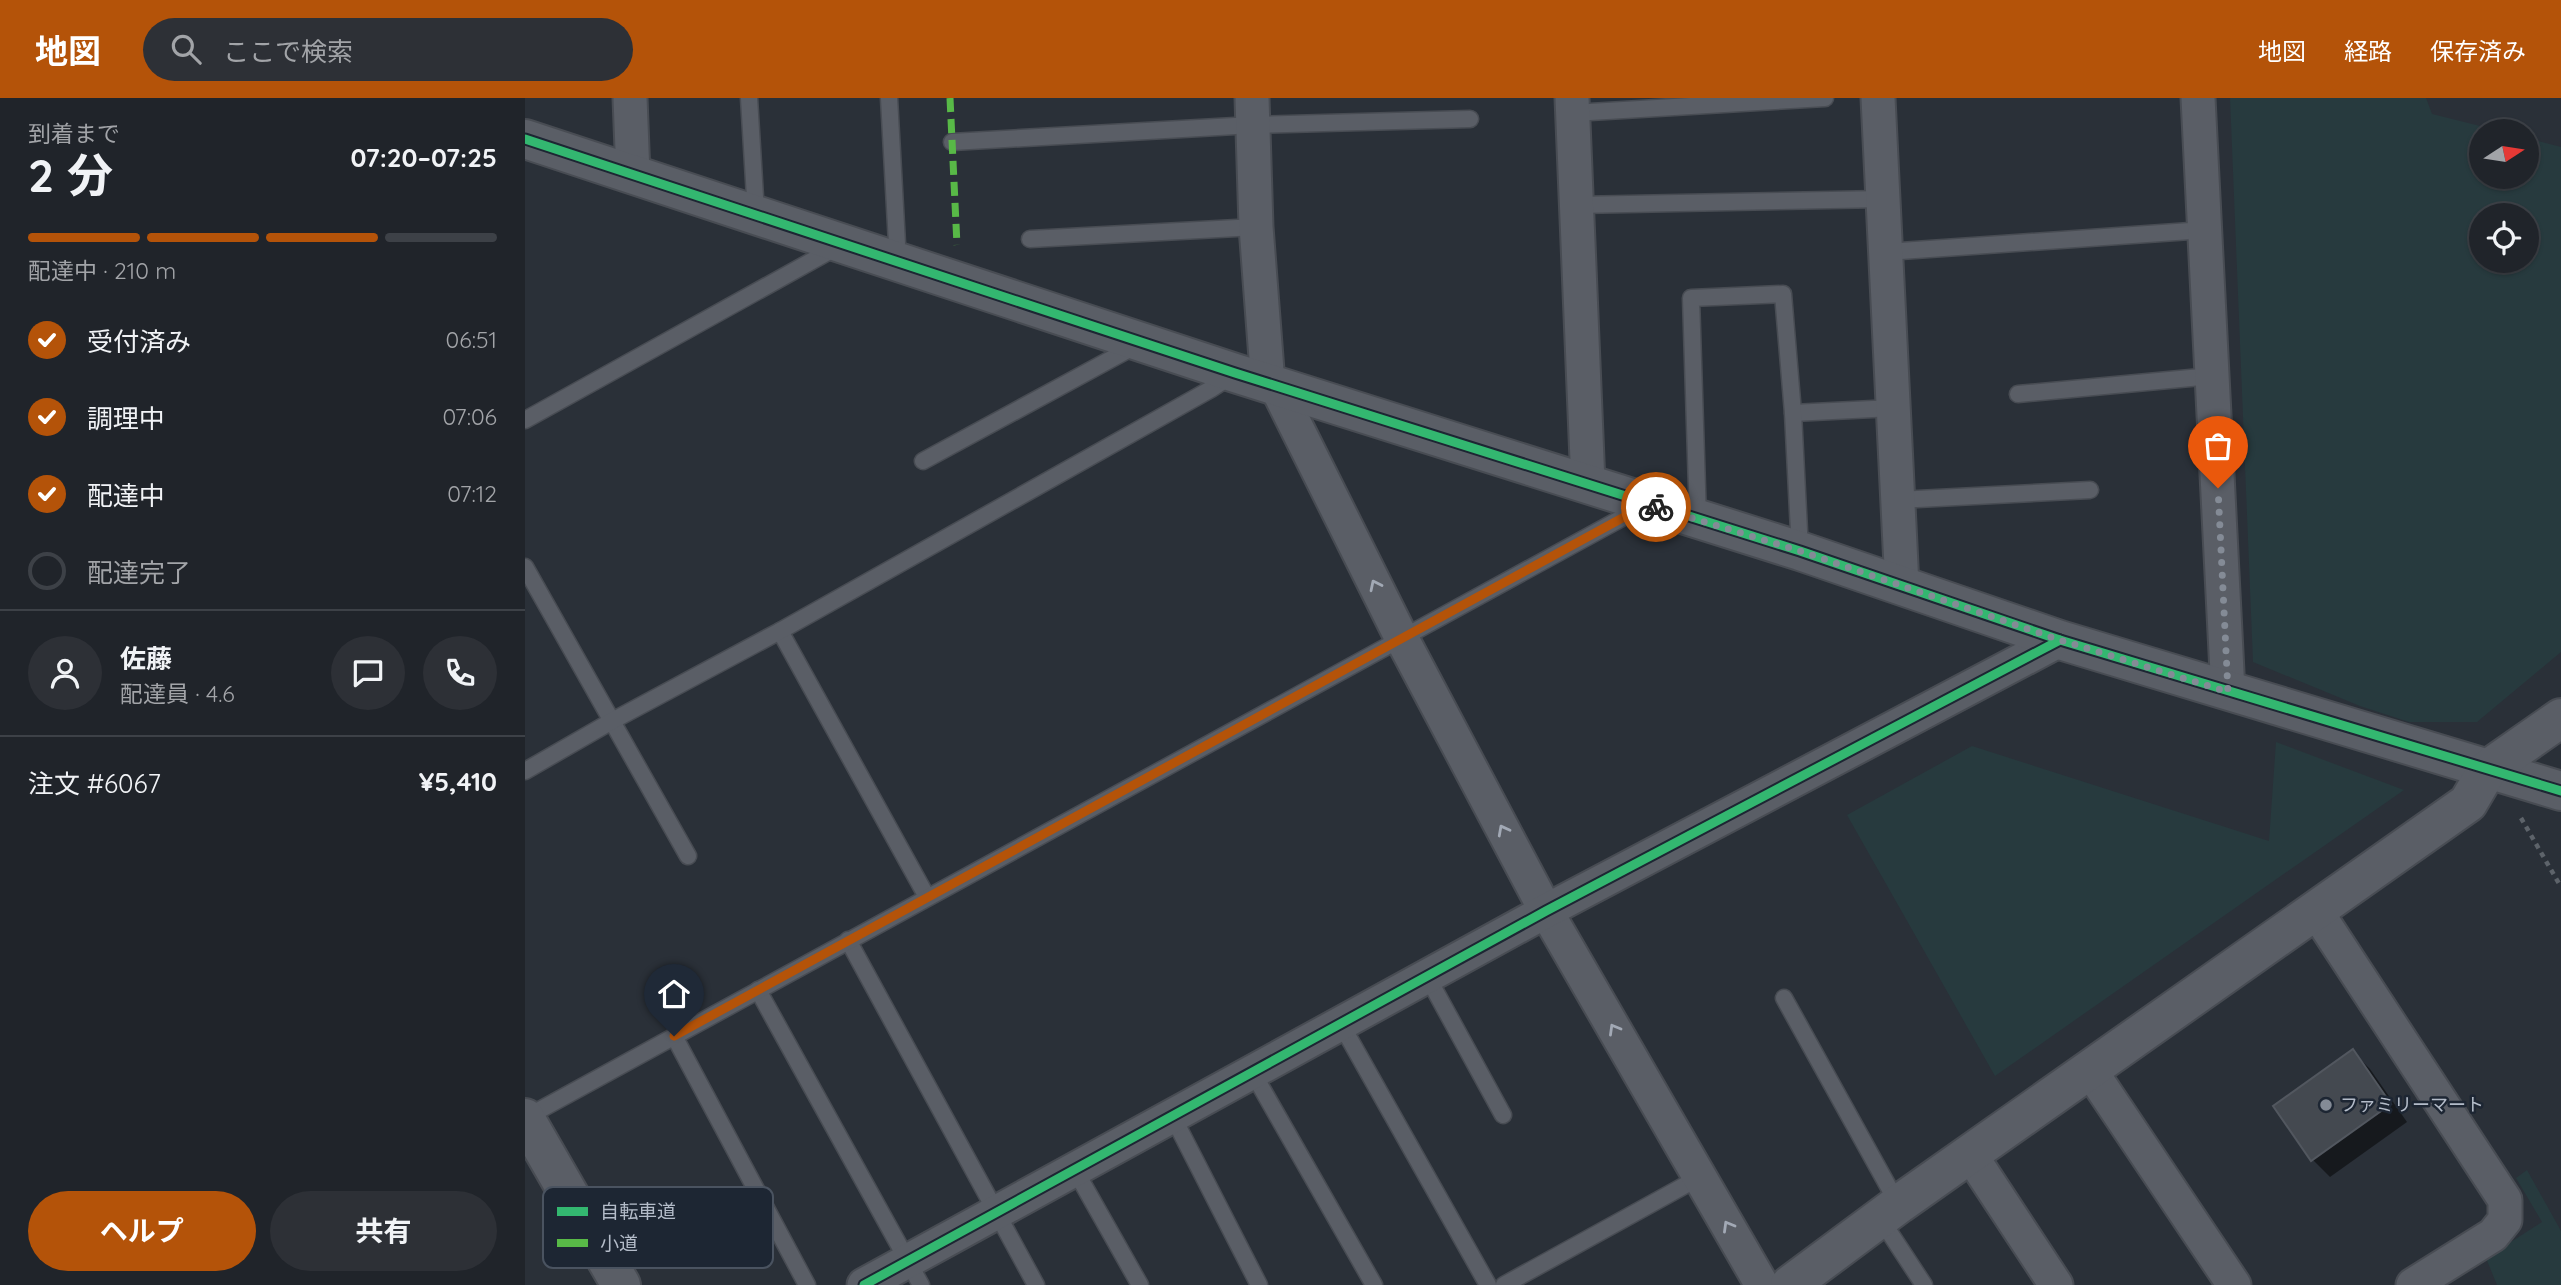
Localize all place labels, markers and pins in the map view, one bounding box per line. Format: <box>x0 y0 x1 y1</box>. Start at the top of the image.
pin <box>2188 416 2248 488</box>
pin <box>644 964 704 1036</box>
place label: ファミリーマート <box>2340 1093 2484 1116</box>
marker: ファミリーマート <box>2318 1097 2334 1113</box>

